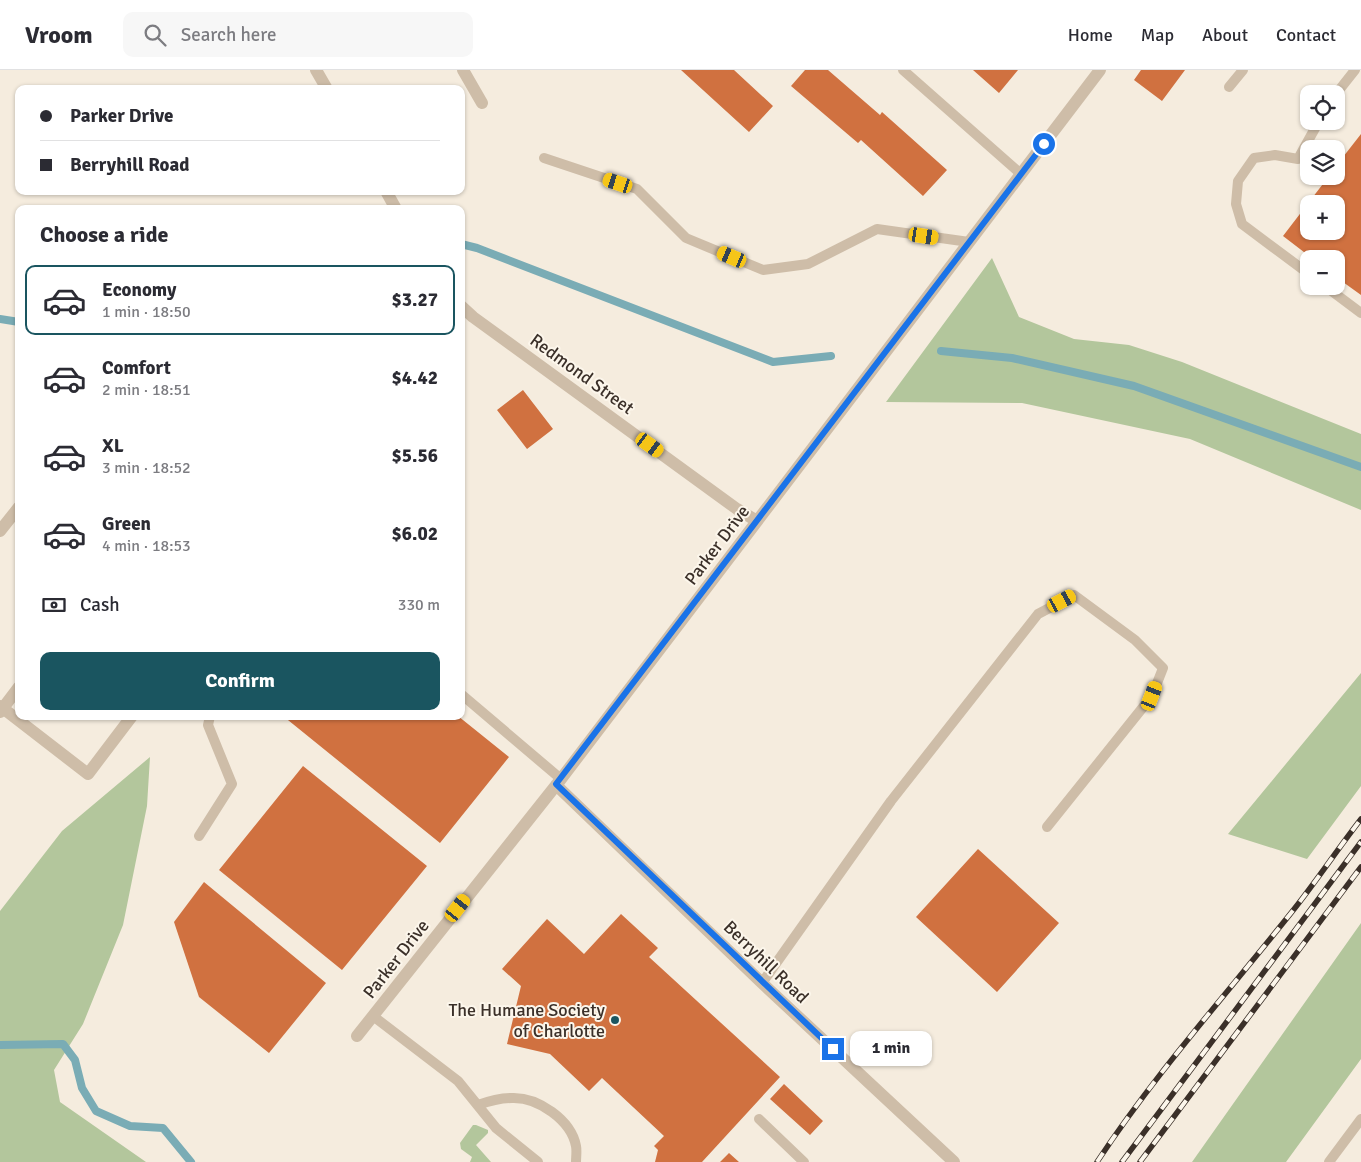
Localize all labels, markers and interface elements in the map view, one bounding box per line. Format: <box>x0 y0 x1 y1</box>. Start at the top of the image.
search box <box>123 12 473 57</box>
text: Vroom <box>25 20 93 50</box>
icon: search <box>141 21 169 49</box>
text: Search here <box>181 23 276 47</box>
text: Home <box>1068 24 1113 46</box>
text: Map <box>1141 24 1174 46</box>
text: About <box>1202 24 1248 46</box>
text: Contact <box>1276 24 1336 46</box>
map controls <box>1300 85 1345 295</box>
button: locate <box>1300 85 1345 130</box>
text: Parker Drive <box>70 104 173 128</box>
route start <box>1033 133 1055 155</box>
button: layers <box>1300 140 1345 185</box>
text: Berryhill Road <box>70 153 189 177</box>
car <box>601 171 634 195</box>
button: + <box>1300 195 1345 240</box>
text: Choose a ride <box>40 221 168 248</box>
car <box>908 226 939 246</box>
car <box>715 244 748 270</box>
button: − <box>1300 250 1345 295</box>
icon: car <box>42 278 87 323</box>
text: Economy <box>102 278 176 302</box>
text: $3.27 <box>392 288 438 312</box>
text: 1 min · 18:50 <box>102 302 191 322</box>
street label: Redmond Street <box>526 329 638 419</box>
icon: car <box>42 356 87 401</box>
text: Comfort <box>102 356 171 380</box>
text: $4.42 <box>392 366 438 390</box>
text: 2 min · 18:51 <box>102 380 191 400</box>
car <box>633 430 666 460</box>
icon: car <box>42 434 87 479</box>
text: XL <box>102 434 124 458</box>
text: $5.56 <box>392 444 438 468</box>
text: 3 min · 18:52 <box>102 458 191 478</box>
street label: Parker Drive <box>680 501 754 589</box>
icon: car <box>42 512 87 557</box>
text: Green <box>102 512 151 536</box>
text: $6.02 <box>392 522 438 546</box>
text: 4 min · 18:53 <box>102 536 191 556</box>
car <box>1045 587 1078 615</box>
icon: cash <box>40 591 68 619</box>
text: Cash <box>80 593 120 617</box>
text: 330 m <box>398 595 440 615</box>
button: Confirm <box>40 652 440 710</box>
car <box>1139 679 1164 713</box>
car <box>442 892 473 924</box>
street label: Parker Drive <box>358 915 434 1003</box>
street label: Berryhill Road <box>719 916 813 1008</box>
place label: The Humane Society of Charlotte <box>448 999 606 1042</box>
marker: The Humane Society of Charlotte <box>609 1014 621 1026</box>
callout: 1 min <box>850 1032 933 1066</box>
route end <box>822 1038 844 1060</box>
text: 1 min <box>872 1038 910 1058</box>

